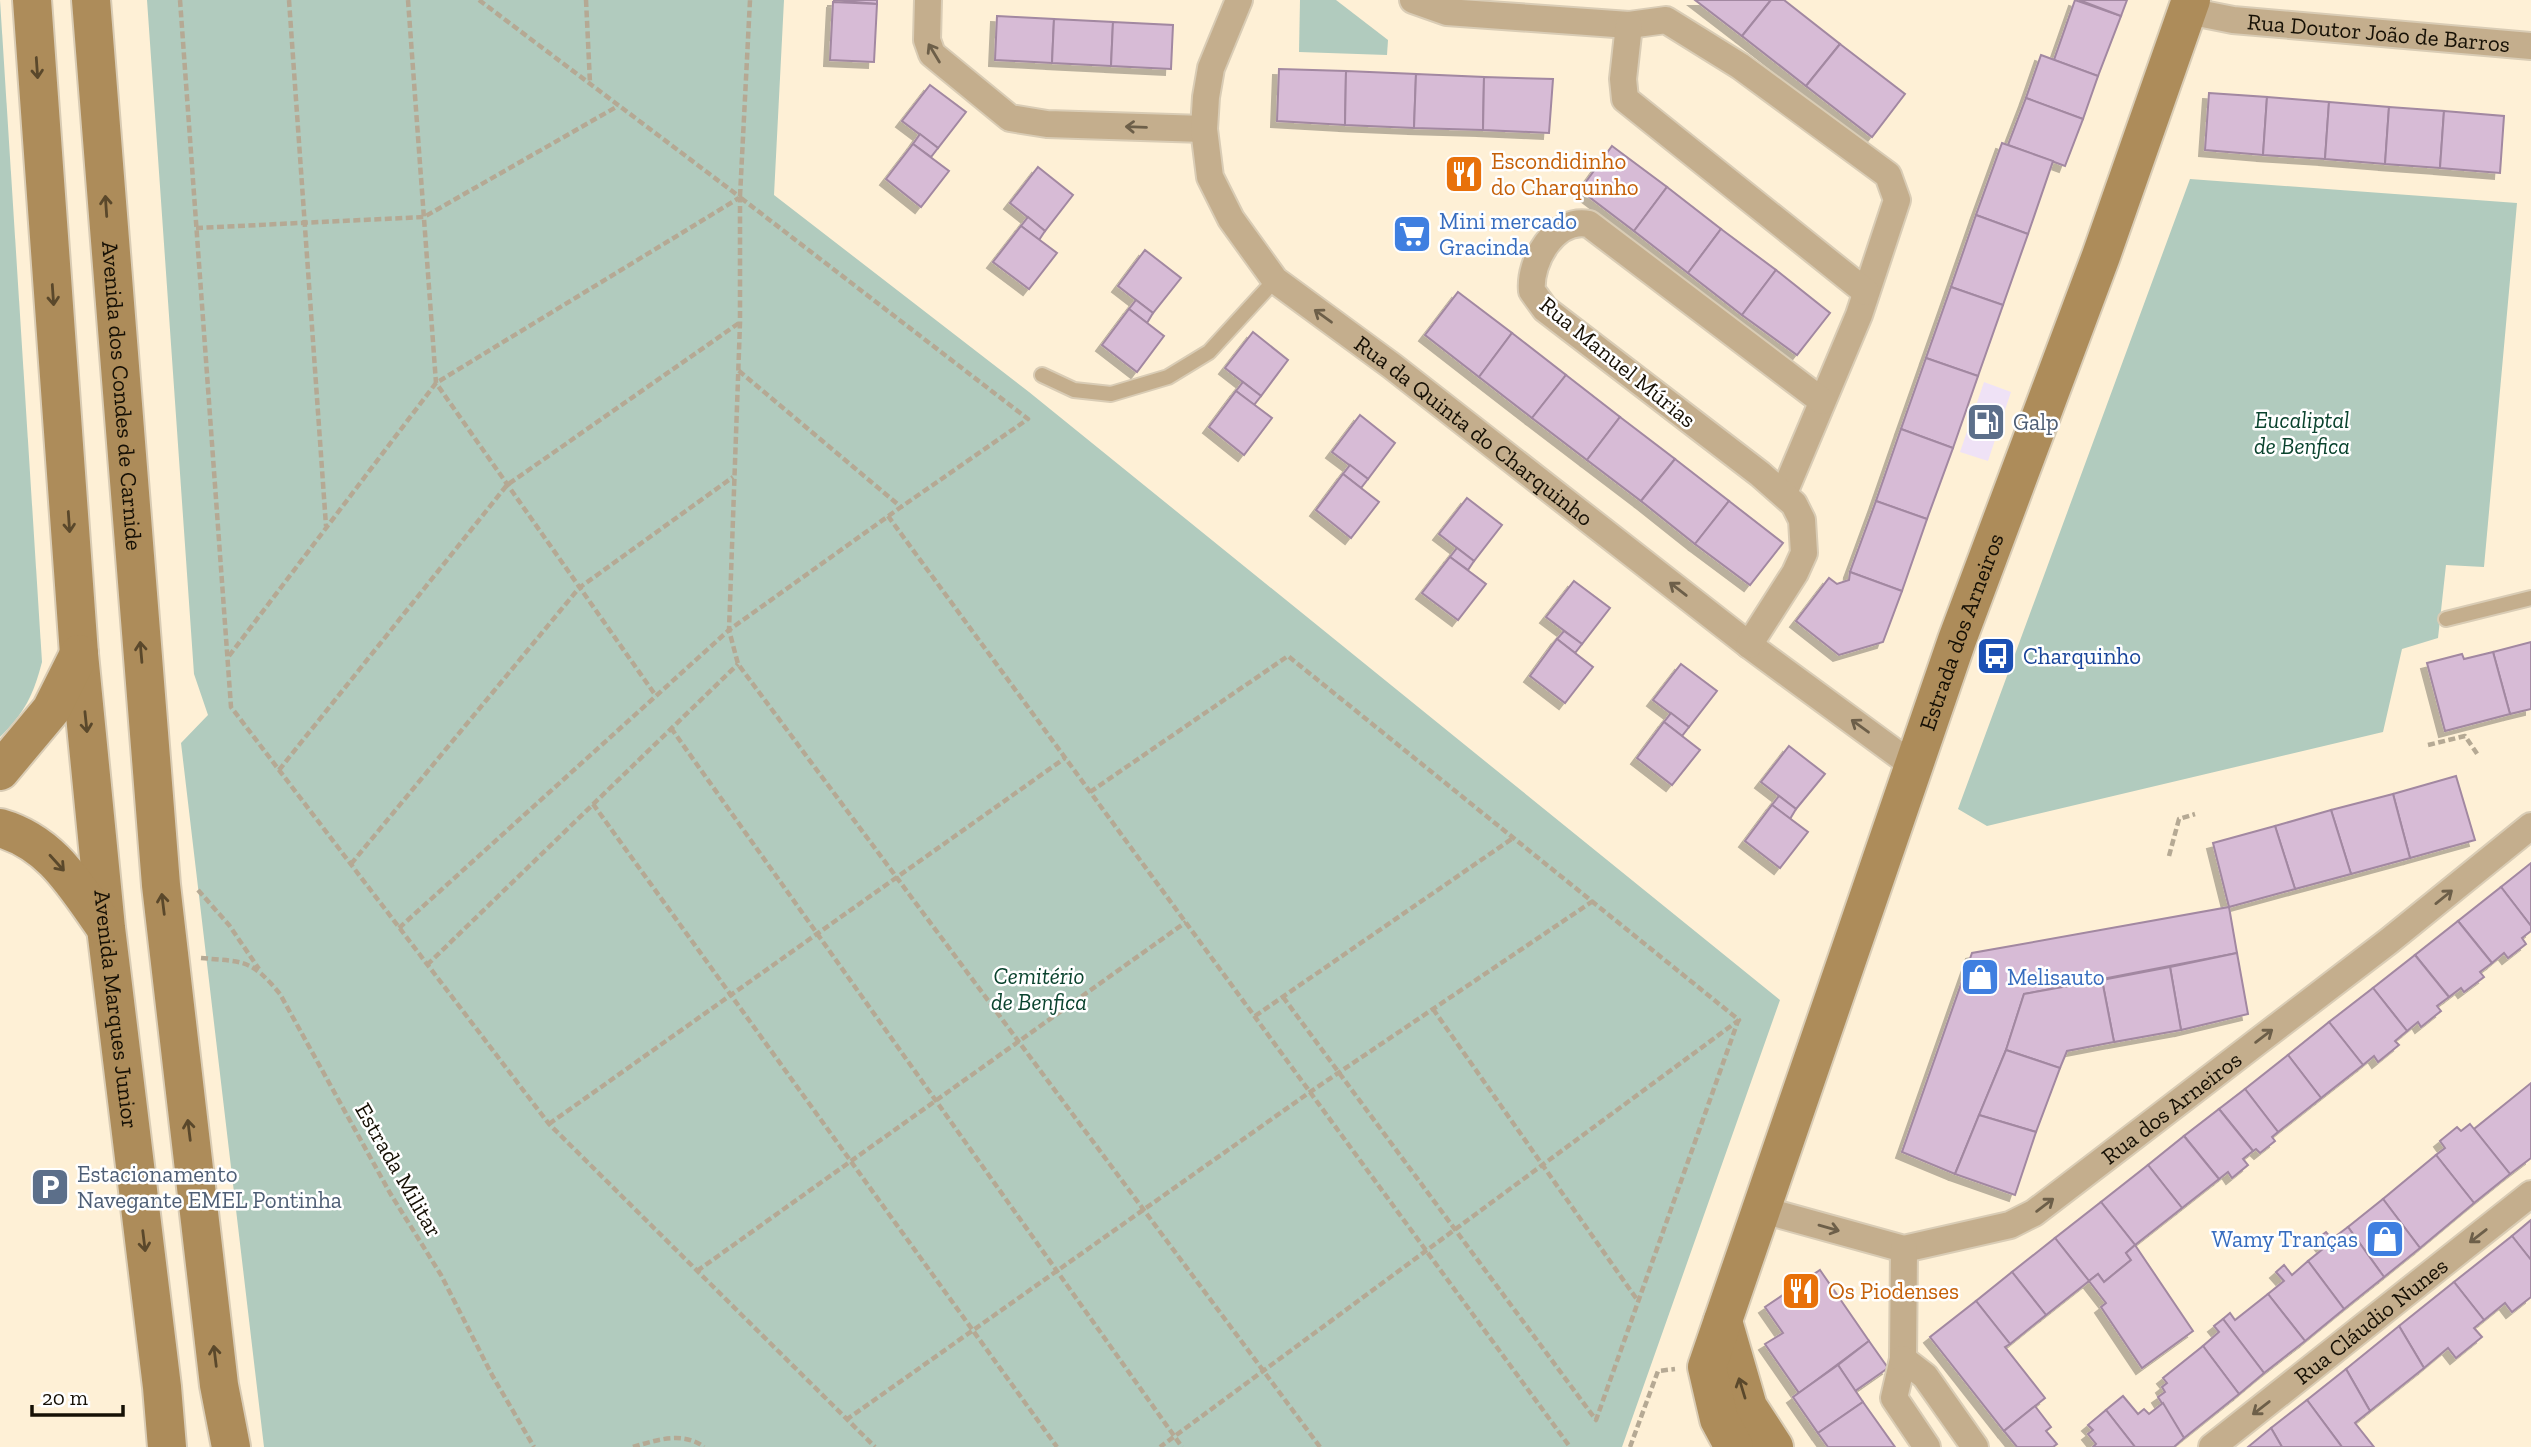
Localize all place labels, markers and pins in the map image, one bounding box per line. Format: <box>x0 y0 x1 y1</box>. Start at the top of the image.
place label: Escondidinho do Charquinho <box>1491 147 1639 201</box>
restaurant icon: Escondidinho do Charquinho <box>1443 153 1485 195</box>
place label: Mini mercado Gracinda <box>1439 207 1577 261</box>
supermarket icon: Mini mercado Gracinda <box>1391 213 1433 255</box>
fuel station icon: Galp <box>1965 401 2007 443</box>
place label: Galp <box>2013 408 2059 436</box>
bus stop icon: Charquinho <box>1975 635 2017 677</box>
place label: Charquinho <box>2023 642 2141 670</box>
shop icon: Melisauto <box>1959 956 2001 998</box>
place label: Melisauto <box>2007 963 2105 991</box>
place label: Estacionamento Navegante EMEL Pontinha <box>77 1160 342 1214</box>
parking icon: Estacionamento Navegante EMEL Pontinha <box>29 1166 71 1208</box>
shop icon: Wamy Tranças <box>2364 1218 2406 1260</box>
place label: Wamy Tranças <box>2211 1225 2358 1253</box>
restaurant icon: Os Piodenses <box>1780 1270 1822 1312</box>
place label: Os Piodenses <box>1828 1277 1959 1305</box>

